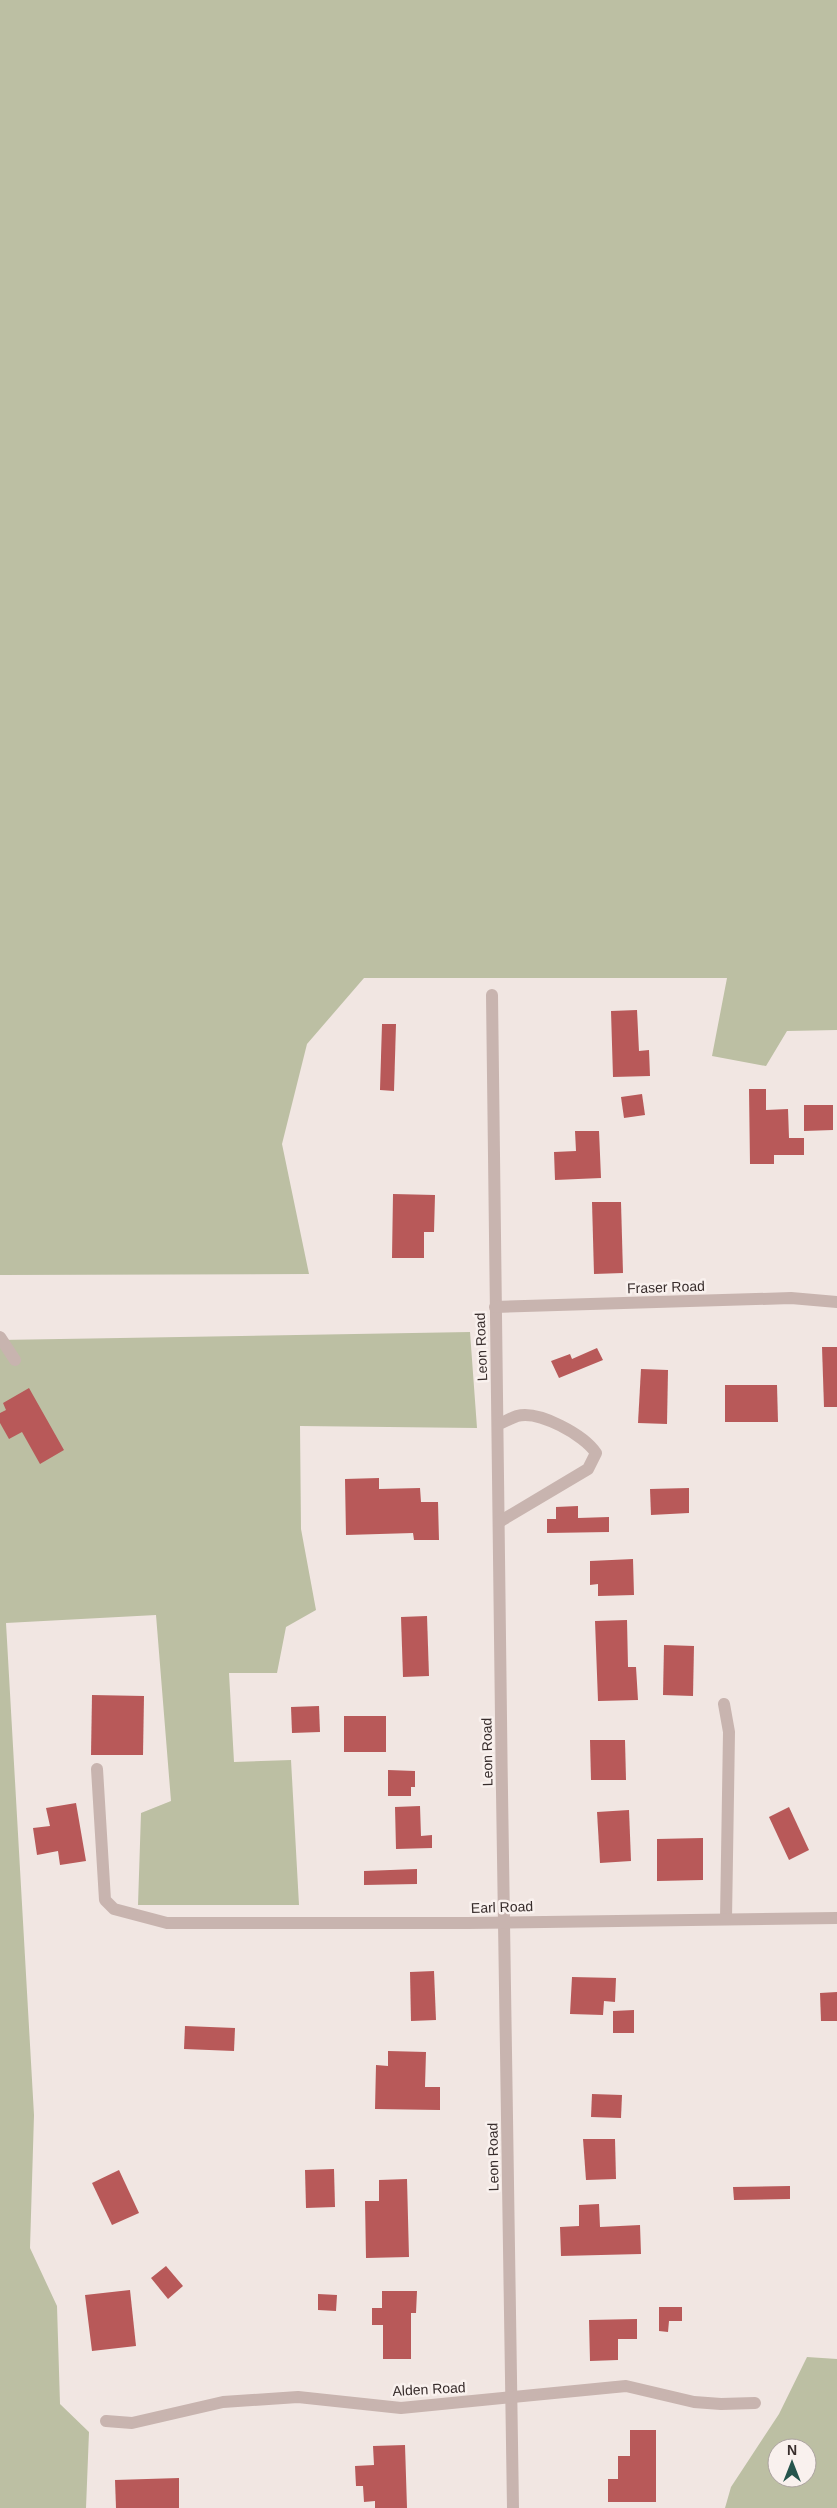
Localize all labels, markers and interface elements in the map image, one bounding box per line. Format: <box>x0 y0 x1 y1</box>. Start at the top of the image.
street label: Fraser Road <box>627 1278 705 1296</box>
street label: Leon Road <box>472 1312 490 1382</box>
street label: Leon Road <box>478 1718 496 1786</box>
street label: Earl Road <box>471 1898 533 1916</box>
street label: Leon Road <box>484 2123 502 2191</box>
street label: Alden Road <box>392 2379 466 2399</box>
north arrow <box>767 2438 817 2488</box>
text: N <box>787 2442 797 2458</box>

